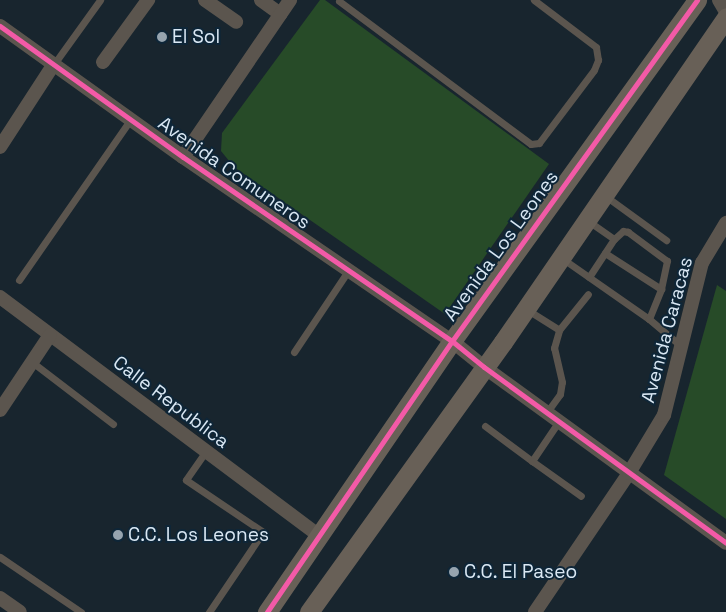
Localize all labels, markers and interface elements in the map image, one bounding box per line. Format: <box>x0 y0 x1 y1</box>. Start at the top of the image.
place label: El Sol <box>172 26 220 48</box>
marker: El Sol <box>156 31 168 43</box>
street label: Avenida Comuneros <box>154 112 314 234</box>
street label: Avenida Los Leones <box>439 166 563 326</box>
street label: Avenida Caracas <box>637 255 697 405</box>
street label: Calle Republica <box>108 351 234 453</box>
place label: C.C. Los Leones <box>128 524 270 546</box>
marker: C.C. Los Leones <box>112 529 124 541</box>
place label: C.C. El Paseo <box>464 561 578 583</box>
marker: C.C. El Paseo <box>448 566 460 578</box>

